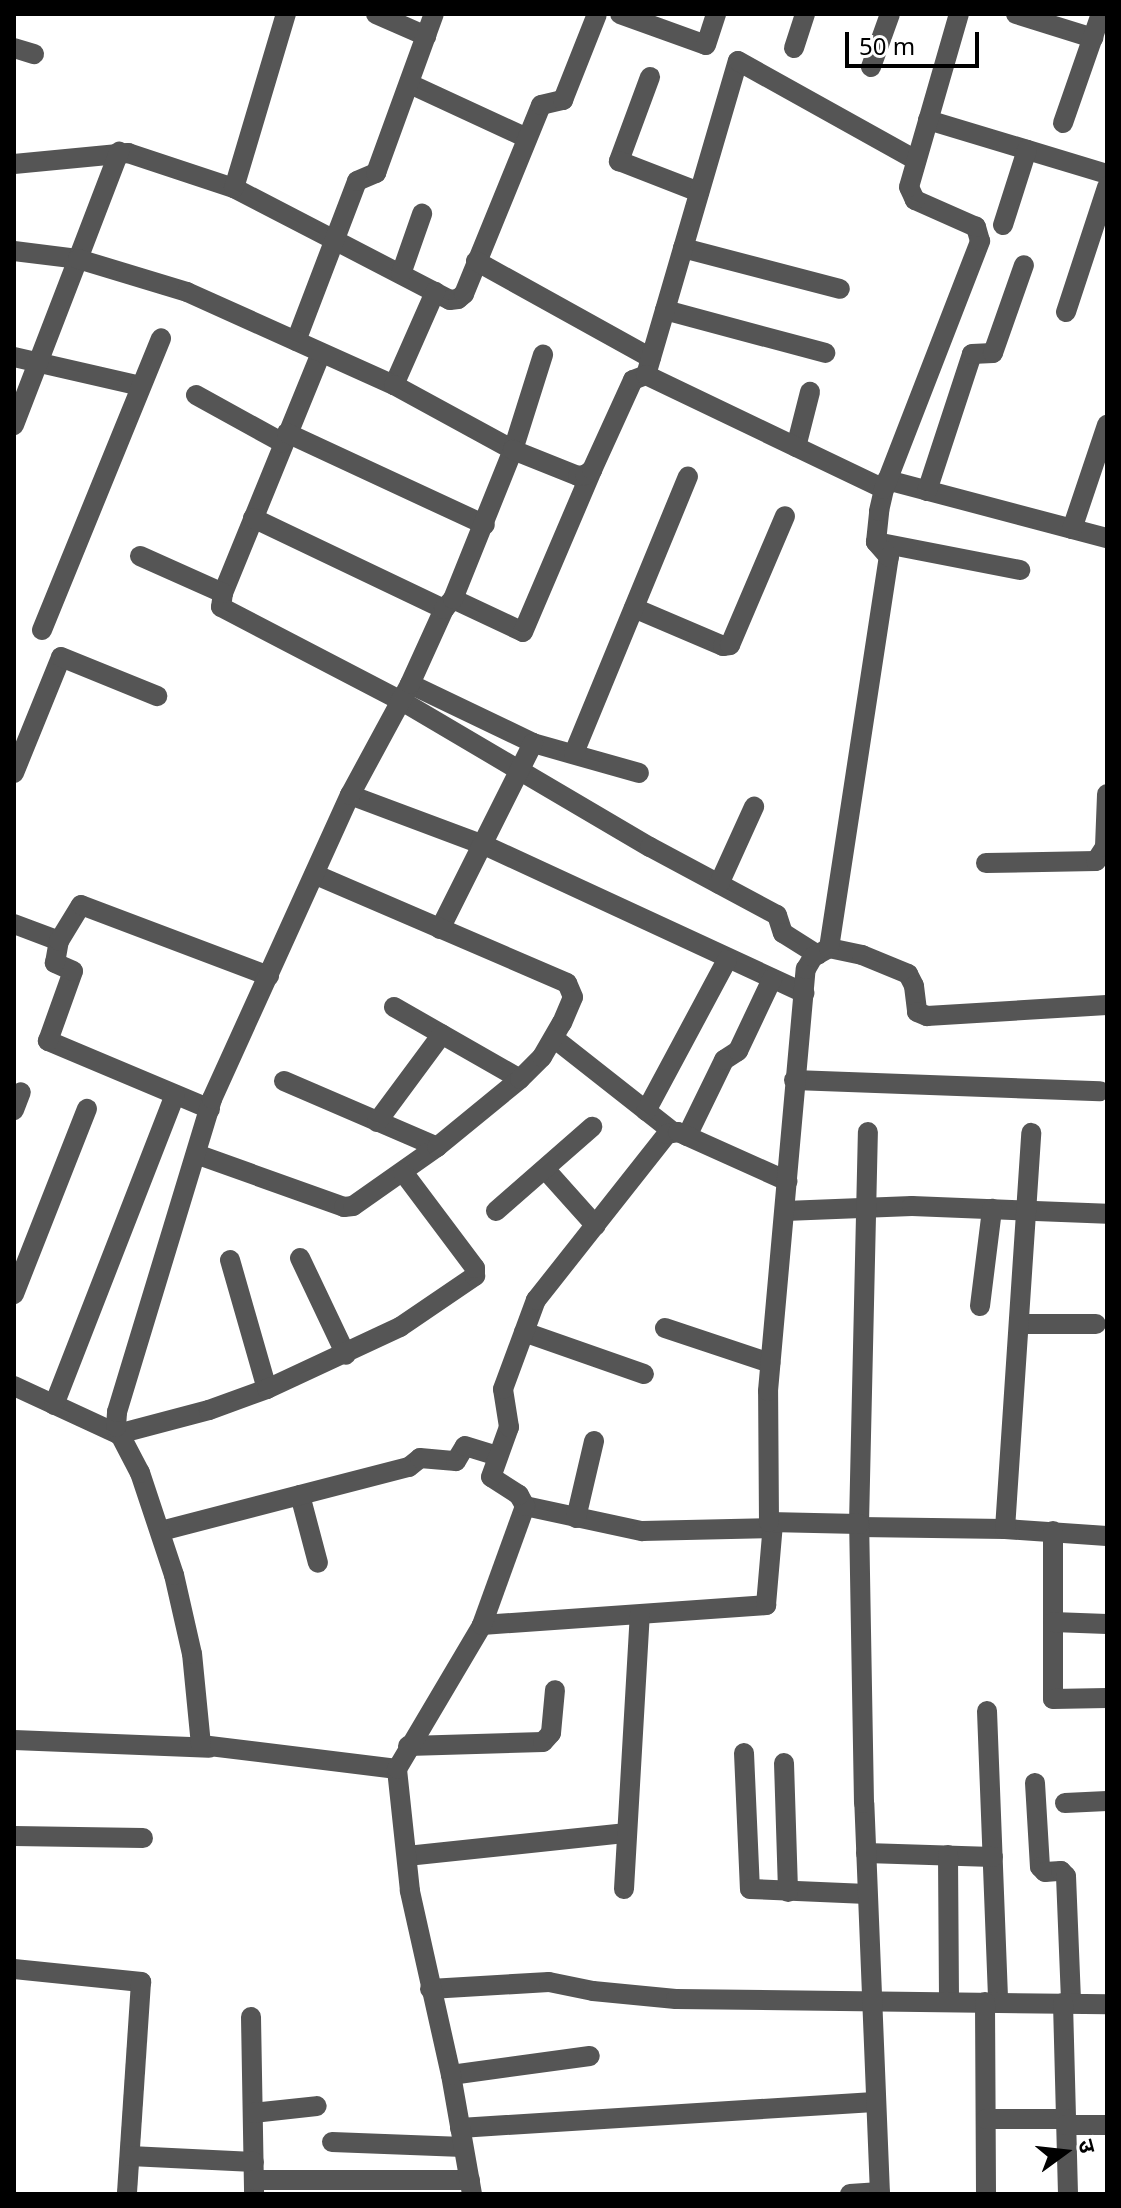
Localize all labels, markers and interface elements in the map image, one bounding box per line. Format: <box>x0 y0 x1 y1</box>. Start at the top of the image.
scale bar <box>849 16 983 66</box>
text: 50 m <box>859 29 915 62</box>
north arrow <box>1025 2112 1105 2192</box>
text: उ <box>1072 2136 1104 2156</box>

